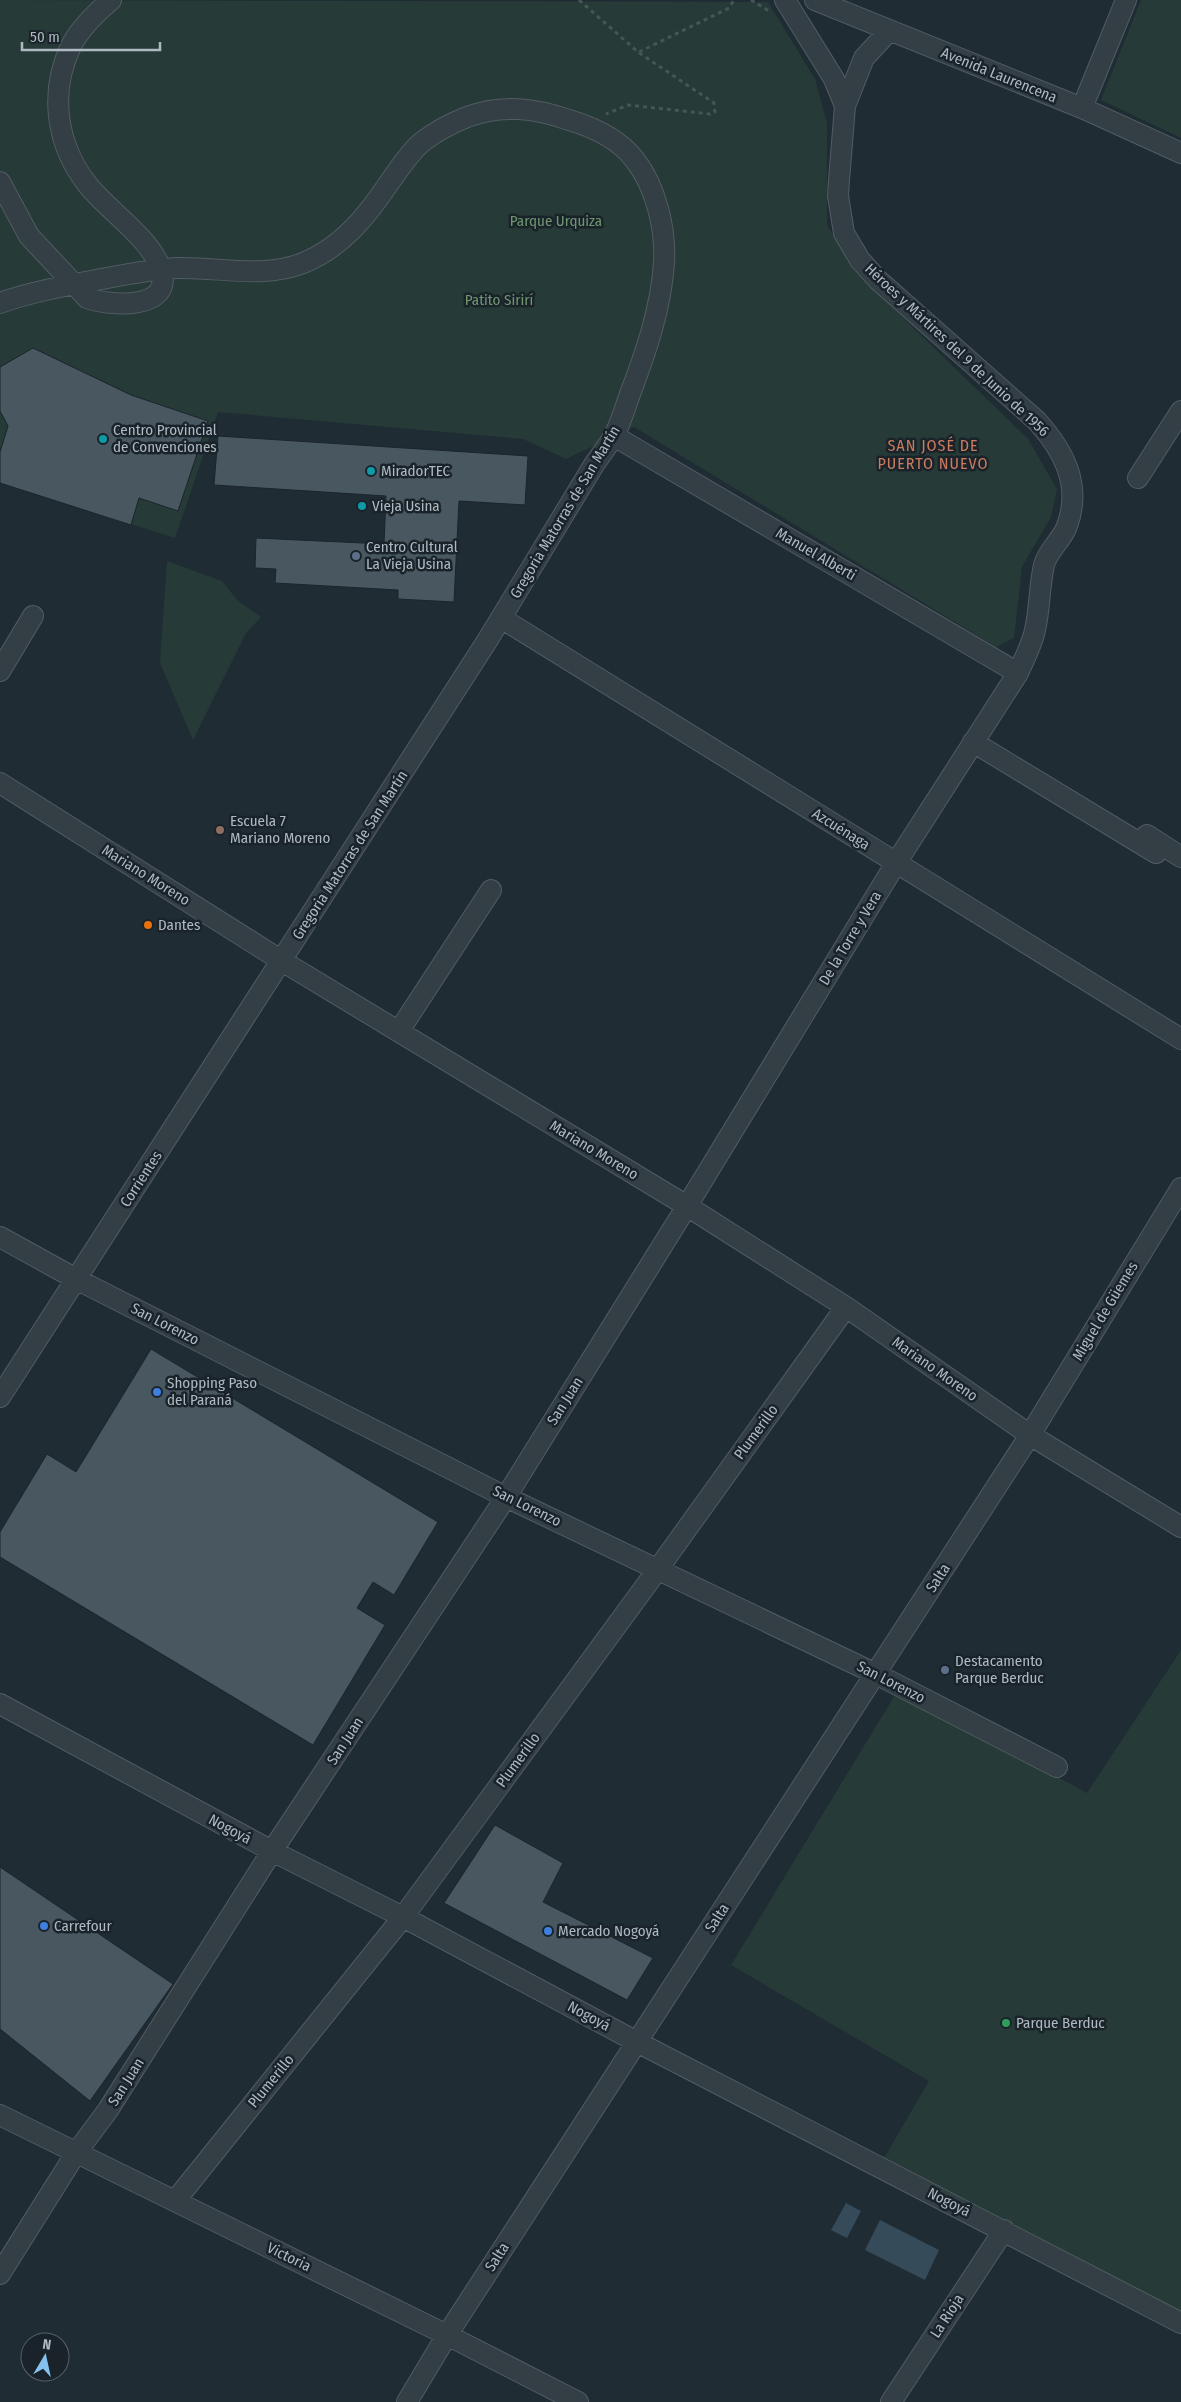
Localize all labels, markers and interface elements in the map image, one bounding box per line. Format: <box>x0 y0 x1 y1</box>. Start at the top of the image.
scale bar <box>22 20 160 52</box>
text: 50 m <box>30 28 60 46</box>
street label: Avenida Laurencena <box>939 44 1059 106</box>
park label: Parque Urquiza <box>510 212 602 230</box>
street label: Héroes y Mártires del 9 de Junio de 1956 <box>861 260 1053 440</box>
park label: Patito Sirirí <box>465 291 533 309</box>
place label: Centro Provincial de Convenciones <box>113 421 217 456</box>
street label: Gregoria Matorras de San Martín <box>506 422 624 602</box>
marker: Centro Provincial de Convenciones <box>97 433 109 445</box>
district label: SAN JOSÉ DE PUERTO NUEVO <box>877 436 989 473</box>
place label: MiradorTEC <box>381 462 451 480</box>
marker: MiradorTEC <box>365 465 377 477</box>
place label: Vieja Usina <box>372 497 440 515</box>
marker: Vieja Usina <box>356 500 368 512</box>
street label: Manuel Alberti <box>773 524 859 584</box>
place label: Centro Cultural La Vieja Usina <box>366 538 458 573</box>
marker: Centro Cultural La Vieja Usina <box>350 550 362 562</box>
street label: Gregoria Matorras de San Martín <box>288 767 412 943</box>
street label: Azcuénaga <box>809 804 873 854</box>
place label: Escuela 7 Mariano Moreno <box>230 812 330 847</box>
marker: Escuela 7 Mariano Moreno <box>214 824 226 836</box>
street label: Mariano Moreno <box>99 841 193 909</box>
street label: De la Torre y Vera <box>815 888 885 988</box>
place label: Dantes <box>158 916 200 934</box>
marker: Dantes <box>142 919 154 931</box>
street label: Mariano Moreno <box>546 1116 642 1184</box>
street label: Corrientes <box>116 1148 166 1210</box>
street label: Miguel de Güemes <box>1068 1258 1142 1364</box>
street label: San Lorenzo <box>128 1299 202 1349</box>
street label: Mariano Moreno <box>889 1333 981 1405</box>
place label: Shopping Paso del Paraná <box>167 1374 257 1409</box>
street label: San Juan <box>543 1374 587 1428</box>
marker: Shopping Paso del Paraná <box>151 1386 163 1398</box>
street label: Plumerillo <box>730 1401 782 1463</box>
street label: San Lorenzo <box>490 1482 564 1530</box>
street label: Salta <box>922 1560 954 1596</box>
place label: Destacamento Parque Berduc <box>955 1652 1044 1687</box>
street label: San Lorenzo <box>854 1657 928 1707</box>
marker: Destacamento Parque Berduc <box>939 1664 951 1676</box>
street label: San Juan <box>323 1714 367 1768</box>
street label: Plumerillo <box>492 1729 544 1791</box>
street label: Nogoyá <box>206 1810 254 1848</box>
street label: Salta <box>701 1900 733 1936</box>
place label: Carrefour <box>54 1917 112 1935</box>
marker: Carrefour <box>38 1920 50 1932</box>
place label: Mercado Nogoyá <box>558 1922 659 1940</box>
marker: Mercado Nogoyá <box>542 1925 554 1937</box>
street label: Nogoyá <box>565 1997 613 2035</box>
place label: Parque Berduc <box>1016 2014 1105 2032</box>
marker: Parque Berduc <box>1000 2017 1012 2029</box>
street label: Plumerillo <box>244 2051 298 2111</box>
street label: San Juan <box>104 2055 148 2109</box>
street label: Nogoyá <box>925 2184 973 2220</box>
street label: Victoria <box>264 2239 314 2275</box>
street label: Salta <box>481 2239 513 2275</box>
street label: La Rioja <box>926 2291 968 2341</box>
north arrow <box>20 2332 70 2382</box>
text: N <box>41 2336 52 2354</box>

